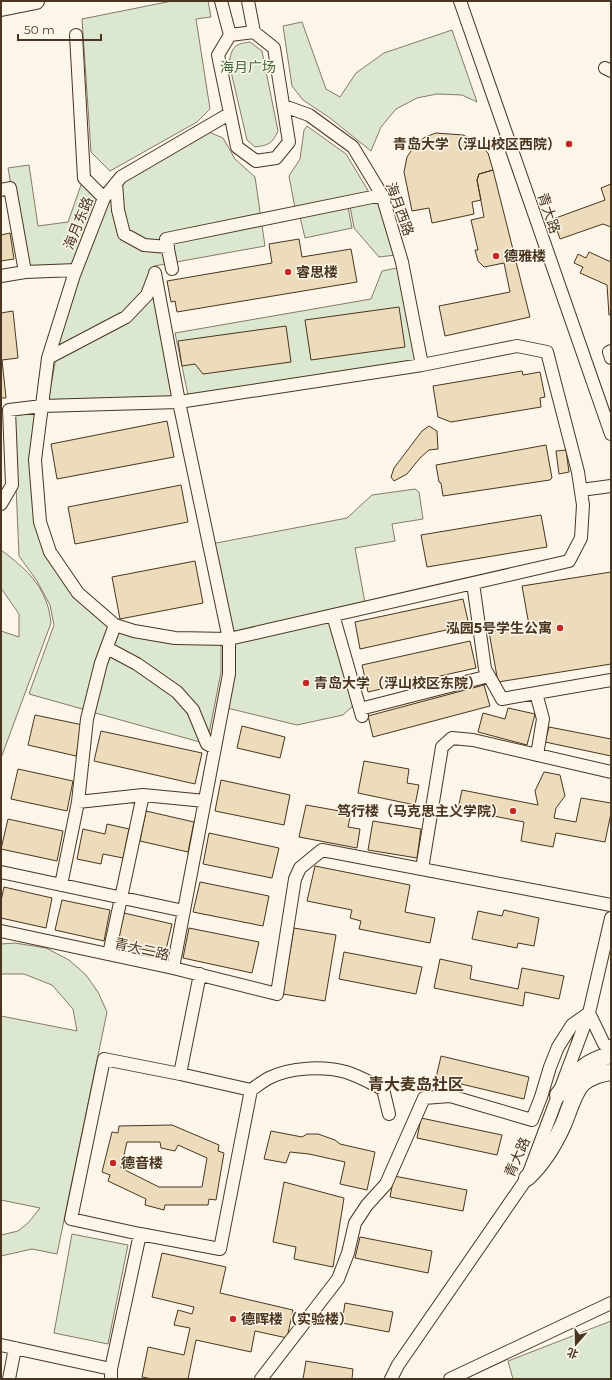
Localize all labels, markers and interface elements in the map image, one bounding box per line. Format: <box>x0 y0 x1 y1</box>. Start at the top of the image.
scale bar <box>18 16 101 42</box>
text: 50 m <box>24 22 55 37</box>
park label: 海月广场 <box>220 58 276 76</box>
place label: 青岛大学（浮山校区西院） <box>393 135 561 153</box>
marker: 青岛大学（浮山校区西院） <box>564 139 574 149</box>
street label: 海月西路 <box>382 180 418 238</box>
street label: 青大路 <box>534 190 564 236</box>
street label: 海月东路 <box>59 194 97 252</box>
place label: 德雅楼 <box>504 247 546 265</box>
marker: 德雅楼 <box>491 251 501 261</box>
place label: 睿思楼 <box>296 263 338 281</box>
marker: 睿思楼 <box>283 267 293 277</box>
place label: 泓园5号学生公寓 <box>446 619 552 637</box>
marker: 泓园5号学生公寓 <box>555 623 565 633</box>
place label: 青岛大学（浮山校区东院） <box>314 674 482 692</box>
marker: 青岛大学（浮山校区东院） <box>301 678 311 688</box>
place label: 笃行楼（马克思主义学院） <box>337 802 505 820</box>
marker: 笃行楼（马克思主义学院） <box>508 806 518 816</box>
street label: 青大二路 <box>113 934 171 964</box>
district label: 青大麦岛社区 <box>368 1075 464 1094</box>
street label: 青大路 <box>500 1134 534 1180</box>
place label: 德音楼 <box>121 1154 163 1172</box>
marker: 德音楼 <box>108 1158 118 1168</box>
place label: 德晖楼（实验楼） <box>241 1310 353 1328</box>
marker: 德晖楼（实验楼） <box>228 1314 238 1324</box>
north arrow <box>556 1324 596 1364</box>
text: 北 <box>565 1345 580 1362</box>

